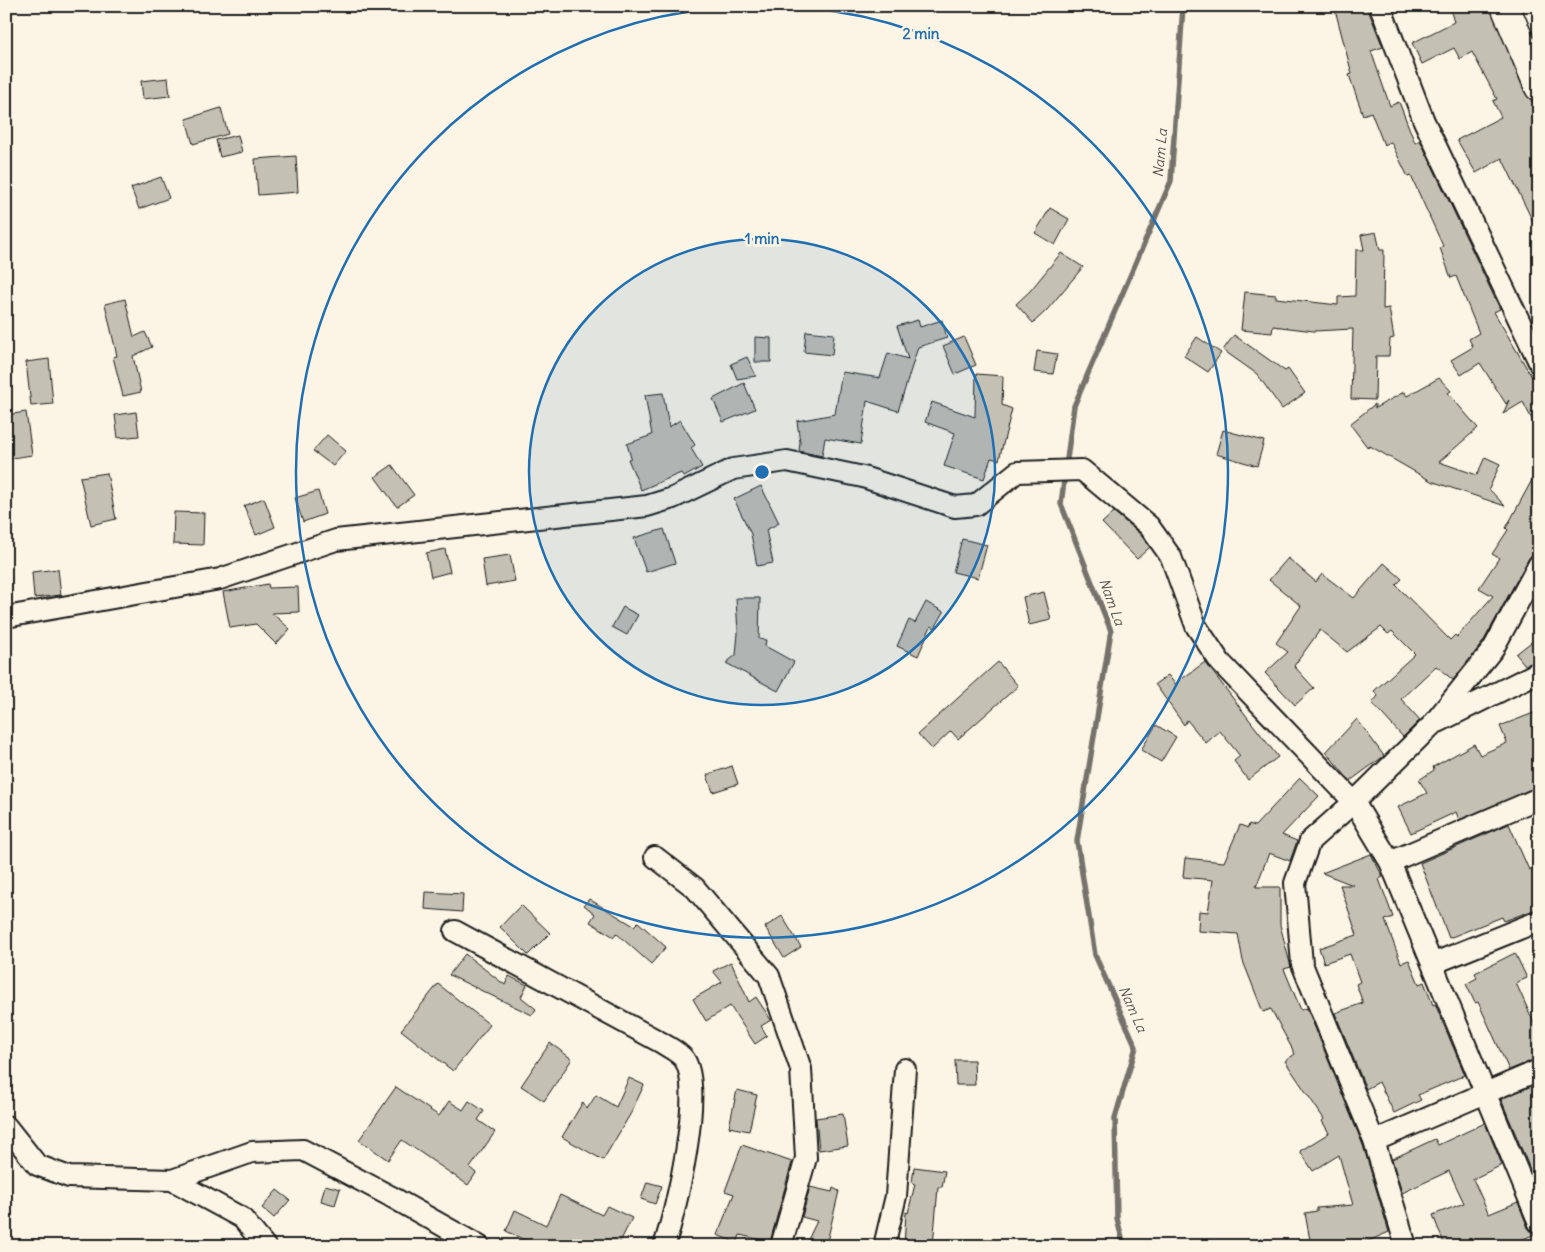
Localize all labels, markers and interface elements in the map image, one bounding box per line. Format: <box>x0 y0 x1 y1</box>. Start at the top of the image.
text: 2 min <box>903 24 940 43</box>
water label: Nam La <box>1149 127 1171 178</box>
text: 1 min <box>745 229 780 248</box>
centre of rings <box>753 463 771 481</box>
water label: Nam La <box>1095 576 1129 629</box>
water label: Nam La <box>1115 983 1152 1036</box>

